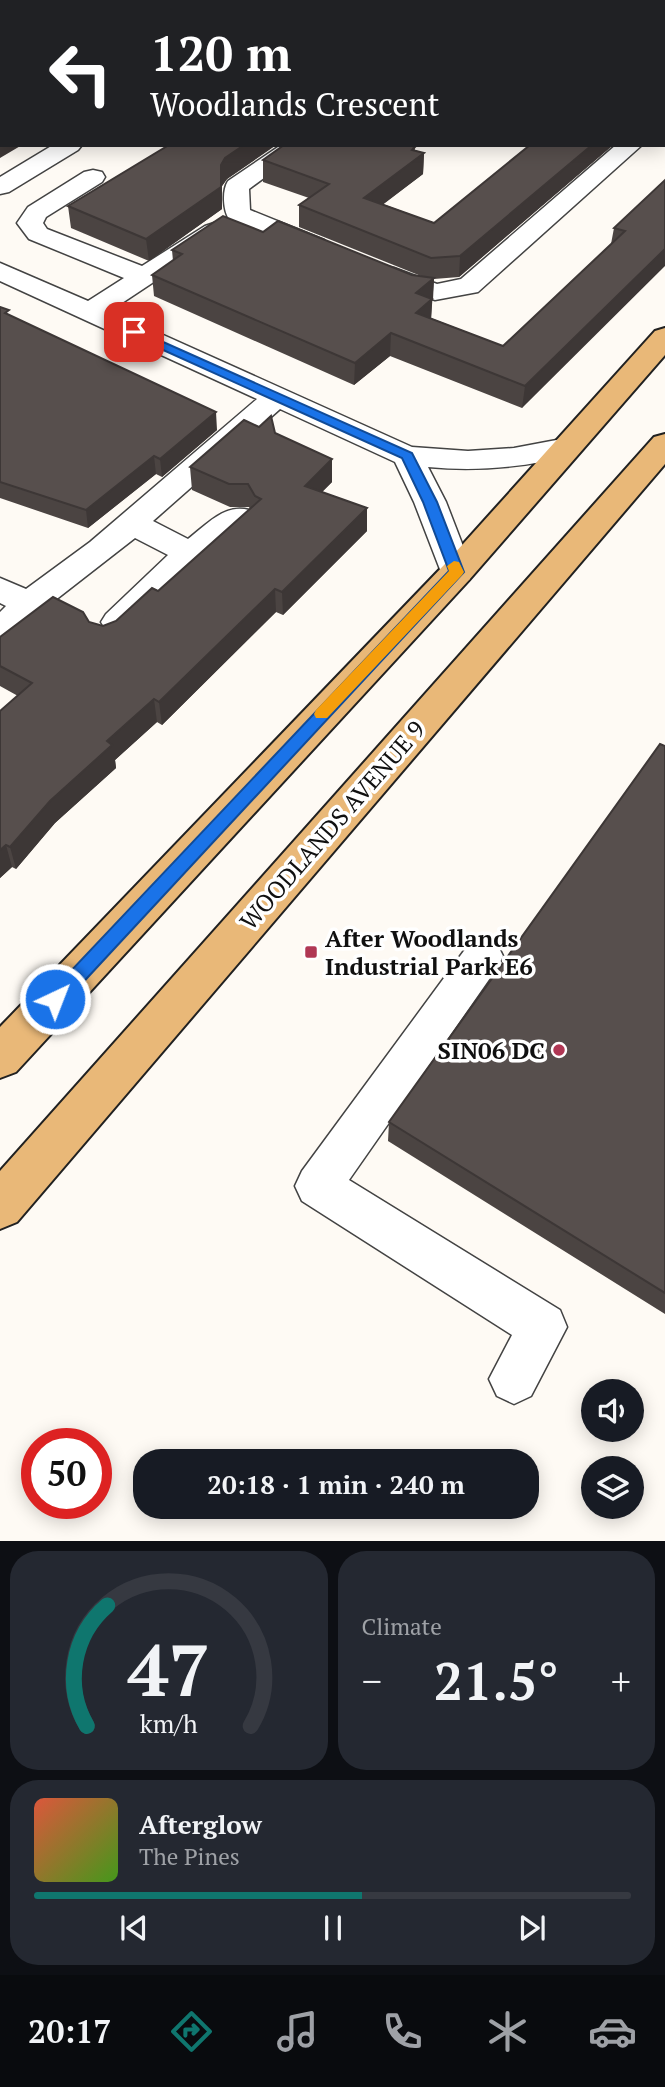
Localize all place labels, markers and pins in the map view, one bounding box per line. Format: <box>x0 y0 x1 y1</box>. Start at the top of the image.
pin <box>104 302 164 362</box>
place label: After Woodlands Industrial Park E6 <box>325 922 533 982</box>
marker: After Woodlands Industrial Park E6 <box>303 944 319 960</box>
place label: SIN06 DC <box>438 1034 545 1066</box>
marker: SIN06 DC <box>551 1042 567 1058</box>

